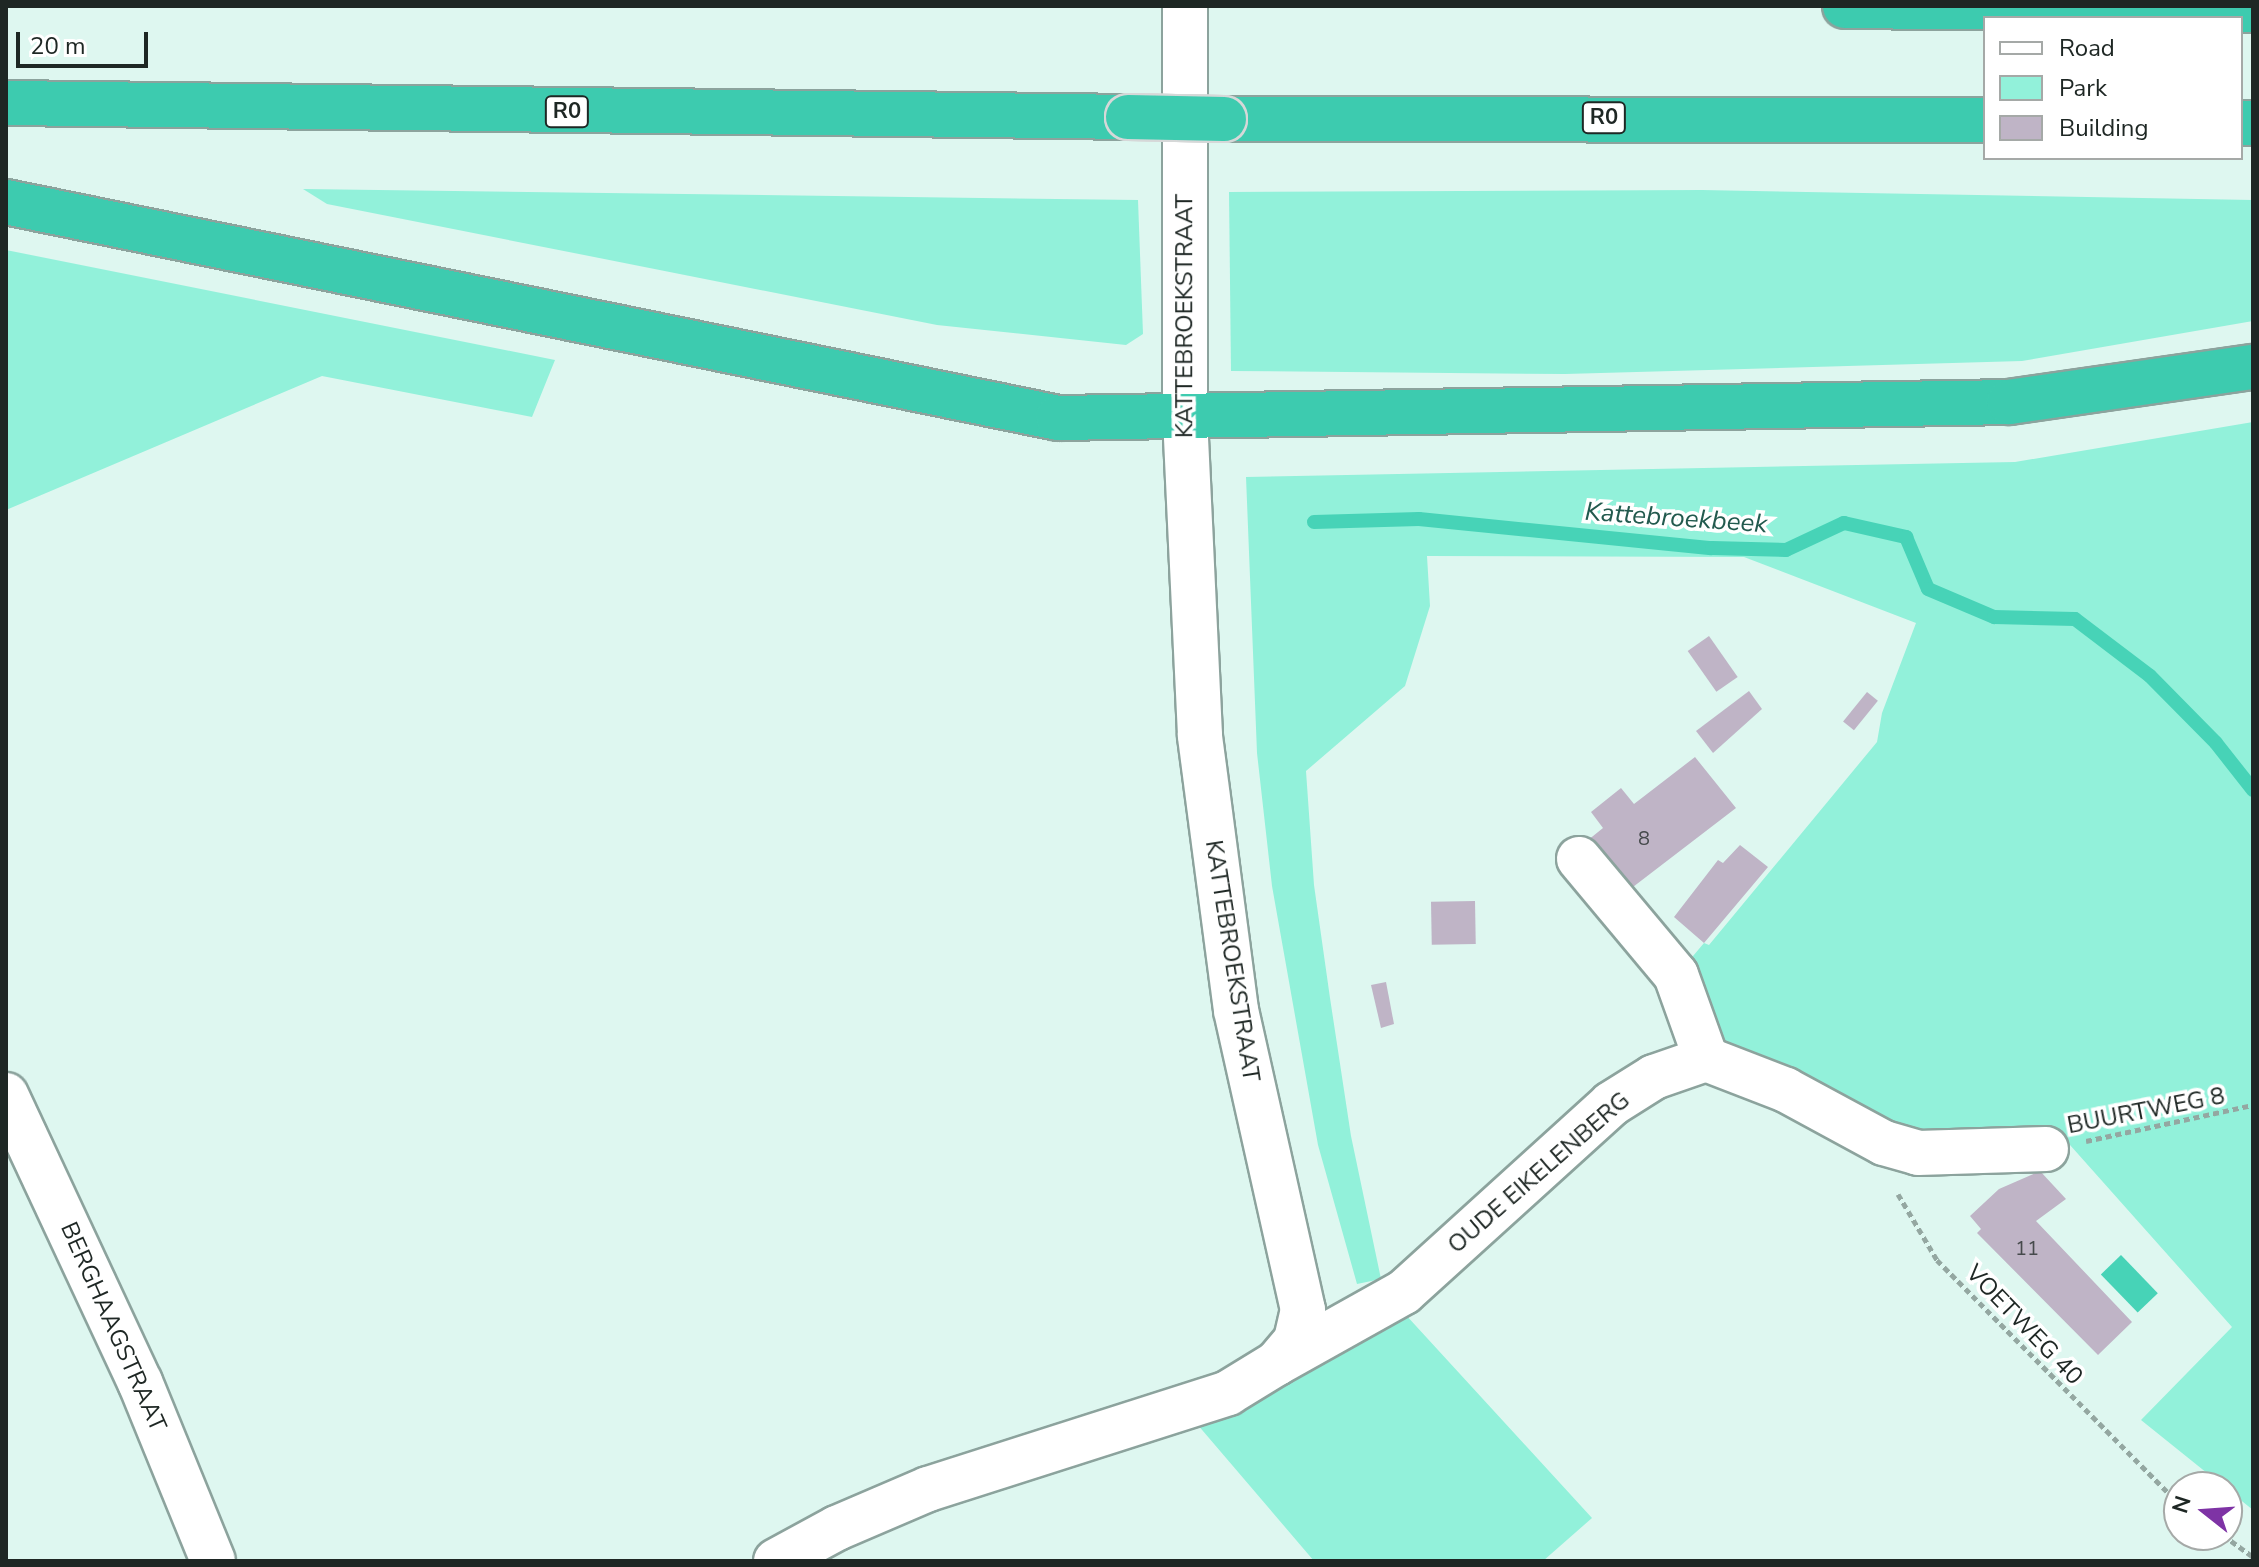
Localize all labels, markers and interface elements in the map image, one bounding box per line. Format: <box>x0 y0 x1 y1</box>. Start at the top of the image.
scale bar <box>20 16 152 66</box>
legend <box>1983 16 2243 160</box>
text: 20 m <box>30 30 86 62</box>
text: Road <box>2059 32 2115 64</box>
text: Park <box>2059 72 2107 104</box>
road number: R0 <box>543 94 591 130</box>
road number: R0 <box>1580 100 1628 136</box>
text: Building <box>2059 112 2149 144</box>
street label: KATTEBROEKSTRAAT <box>1171 194 1199 438</box>
water label: Kattebroekbeek <box>1584 496 1768 540</box>
house number: 8 <box>1638 826 1650 850</box>
street label: KATTEBROEKSTRAAT <box>1199 838 1265 1084</box>
street label: BUURTWEG 8 <box>2065 1082 2227 1140</box>
street label: OUDE EIKELENBERG <box>1442 1086 1636 1260</box>
street label: BERGHAAGSTRAAT <box>54 1218 172 1436</box>
house number: 11 <box>2015 1236 2039 1260</box>
street label: VOETWEG 40 <box>1960 1259 2088 1391</box>
north arrow <box>2163 1471 2243 1551</box>
text: N <box>2165 1492 2199 1517</box>

